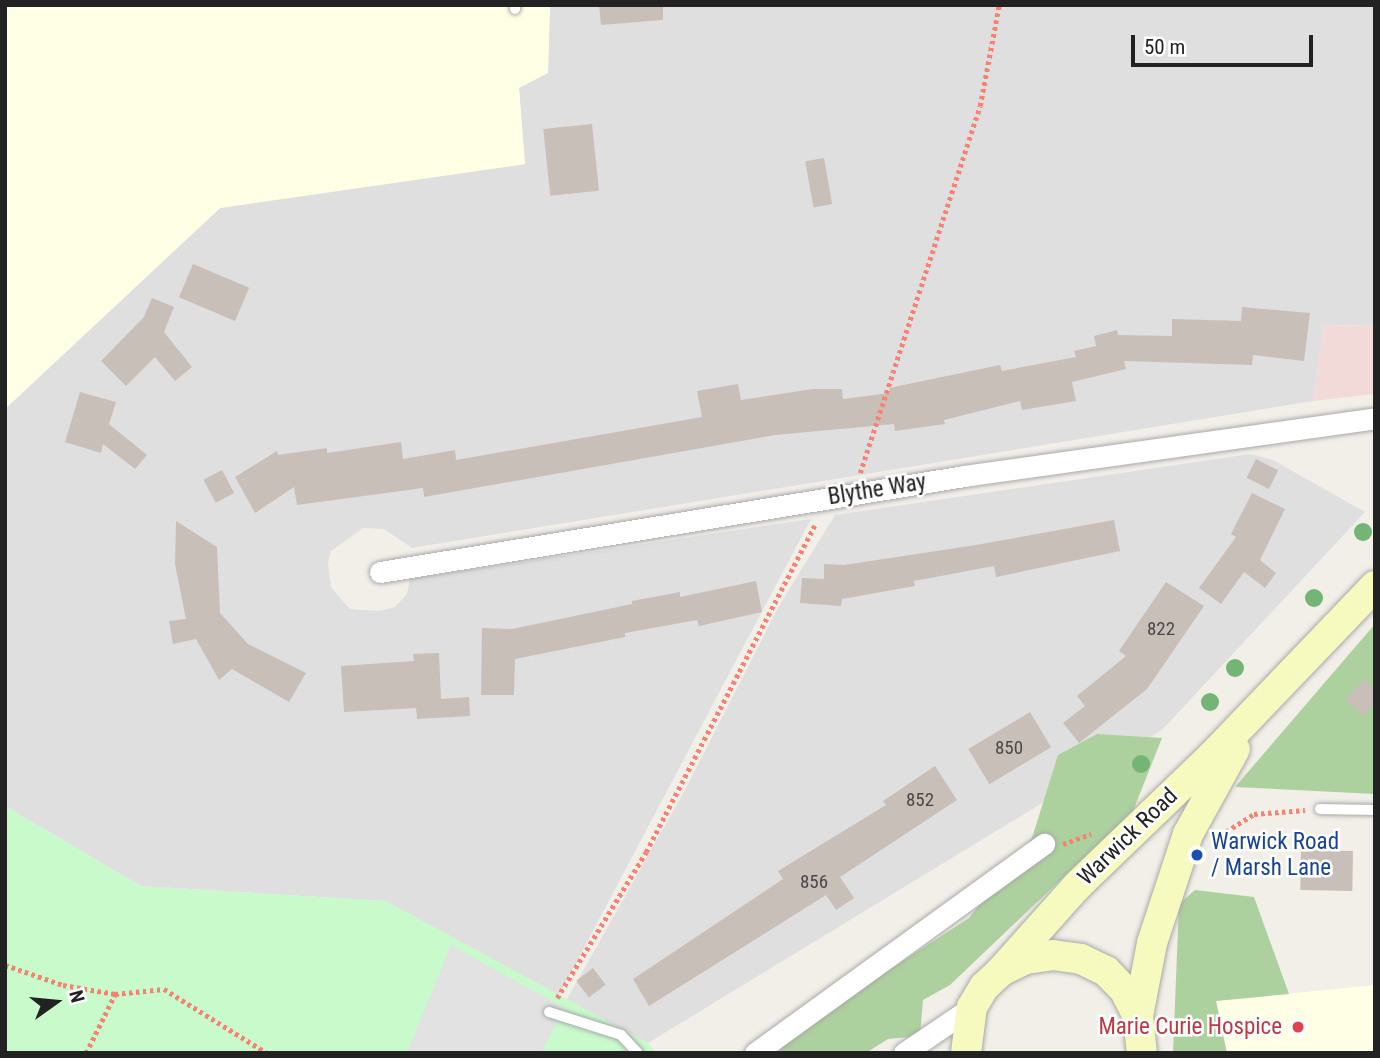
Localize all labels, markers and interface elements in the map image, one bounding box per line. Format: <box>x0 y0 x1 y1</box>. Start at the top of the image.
scale bar <box>1135 21 1317 65</box>
text: 50 m <box>1144 35 1185 59</box>
street label: Blythe Way <box>826 469 928 511</box>
house number: 822 <box>1147 618 1175 640</box>
house number: 850 <box>995 737 1023 759</box>
street label: Warwick Road <box>1072 783 1184 891</box>
house number: 852 <box>906 789 934 811</box>
place label: Warwick Road / Marsh Lane <box>1211 828 1339 882</box>
marker: Warwick Road / Marsh Lane <box>1189 847 1205 863</box>
house number: 856 <box>800 871 828 893</box>
north arrow <box>21 967 91 1037</box>
text: N <box>64 988 89 1005</box>
place label: Marie Curie Hospice <box>1098 1013 1282 1041</box>
marker: Marie Curie Hospice <box>1288 1017 1308 1037</box>

